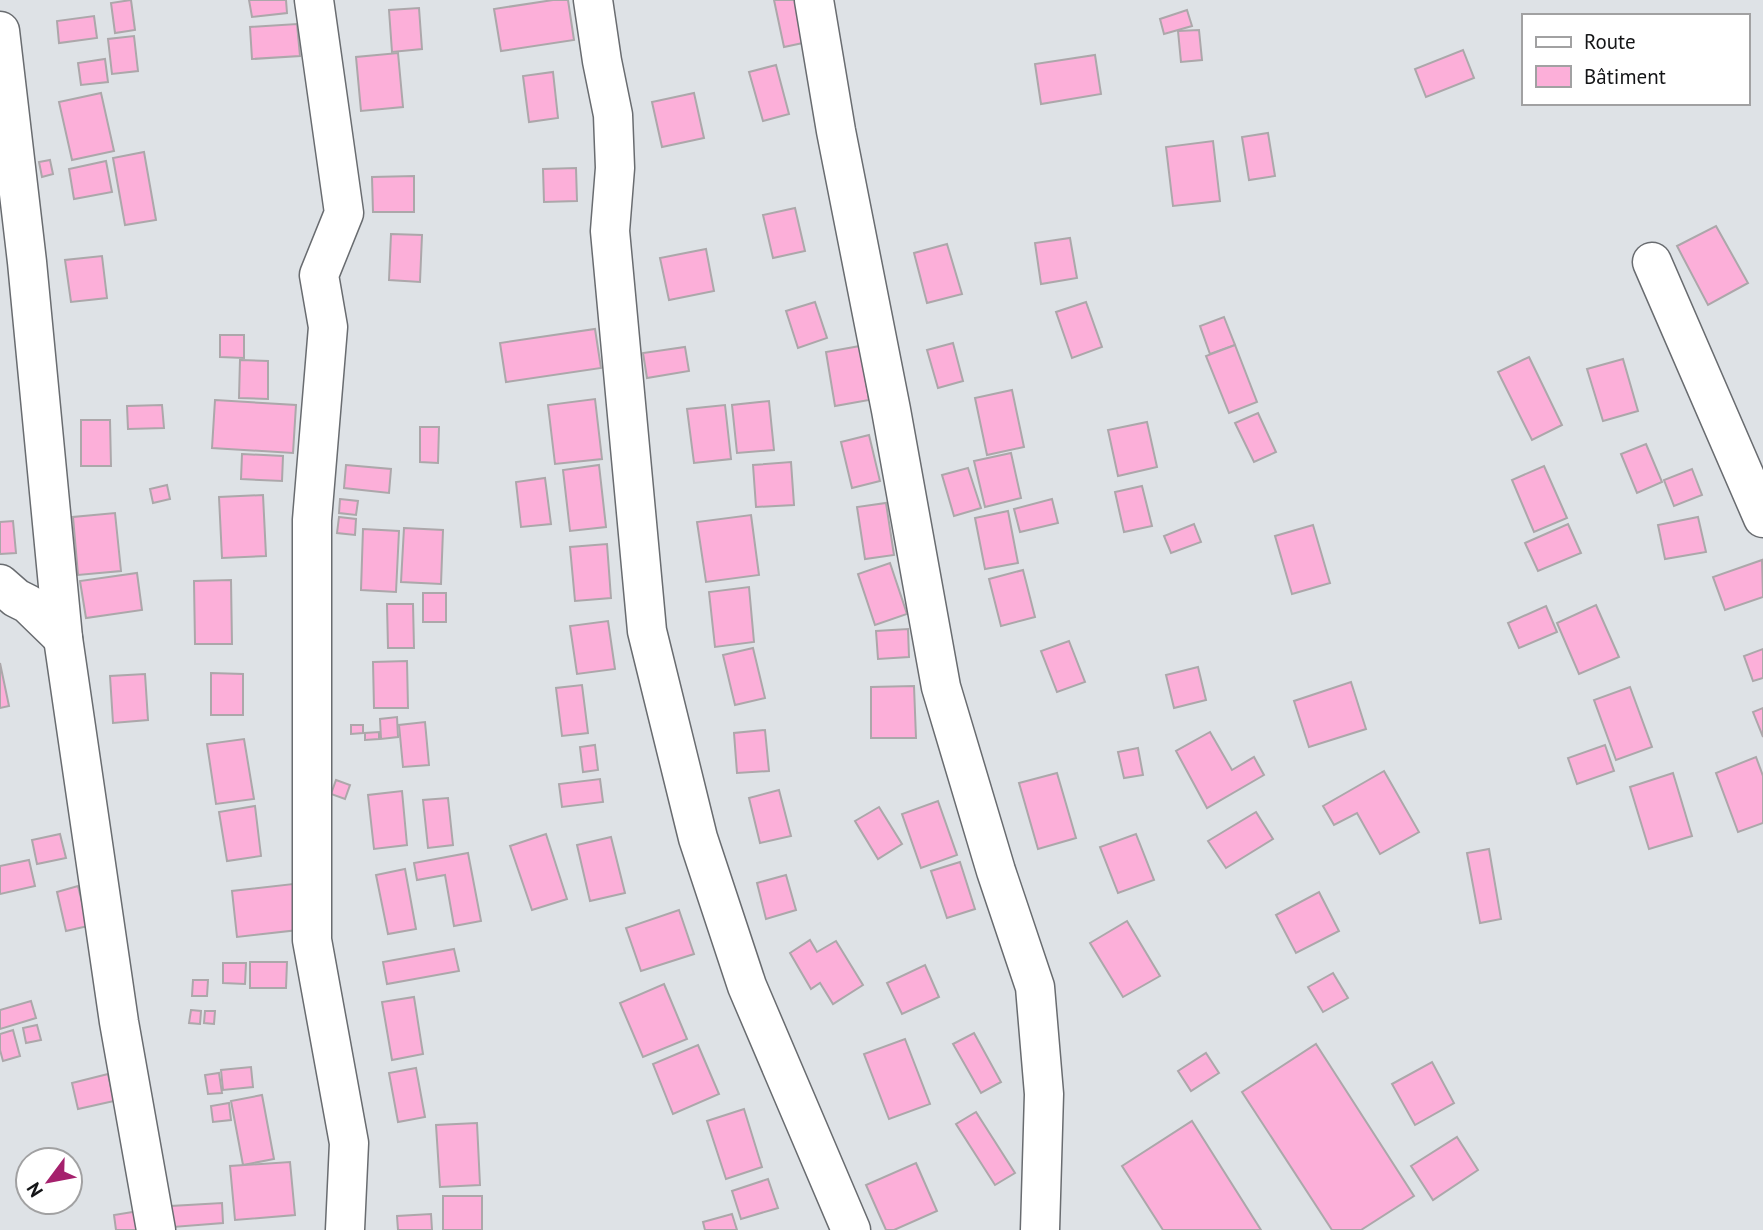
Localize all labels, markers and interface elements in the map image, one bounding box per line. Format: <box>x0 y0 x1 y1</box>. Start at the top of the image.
legend <box>1522 14 1749 105</box>
text: Route <box>1584 28 1636 55</box>
text: Bâtiment <box>1584 63 1666 90</box>
north arrow <box>14 1146 84 1216</box>
text: N <box>21 1178 48 1202</box>

